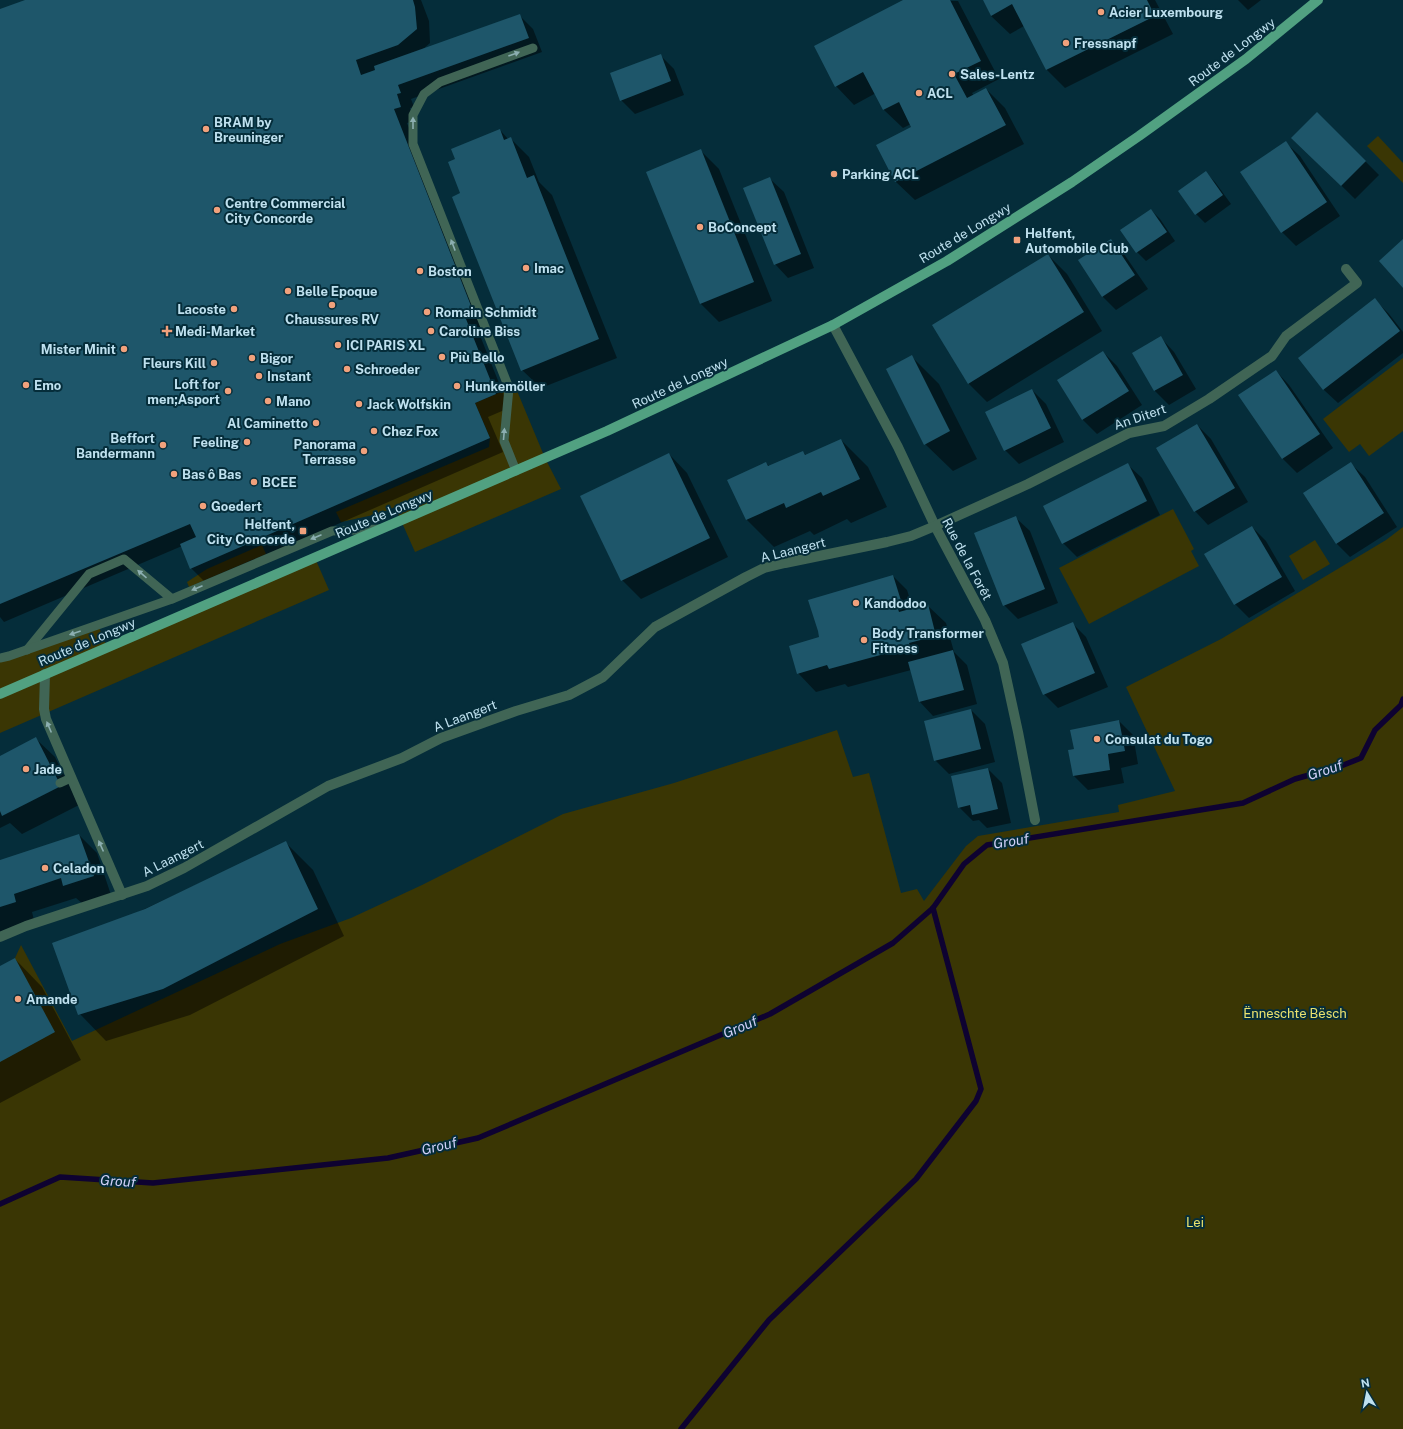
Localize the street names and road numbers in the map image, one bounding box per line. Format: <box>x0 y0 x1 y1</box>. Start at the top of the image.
street label: Route de Longwy <box>1186 15 1278 89</box>
street label: Route de Longwy <box>916 200 1014 266</box>
street label: Route de Longwy <box>630 354 730 412</box>
street label: An Ditert <box>1112 401 1168 433</box>
street label: Route de Longwy <box>333 487 435 541</box>
street label: Rue de la Forêt <box>939 515 995 603</box>
street label: A Laangert <box>759 535 827 565</box>
street label: Route de Longwy <box>36 615 138 669</box>
street label: A Laangert <box>431 697 499 735</box>
street label: A Laangert <box>140 836 206 880</box>

